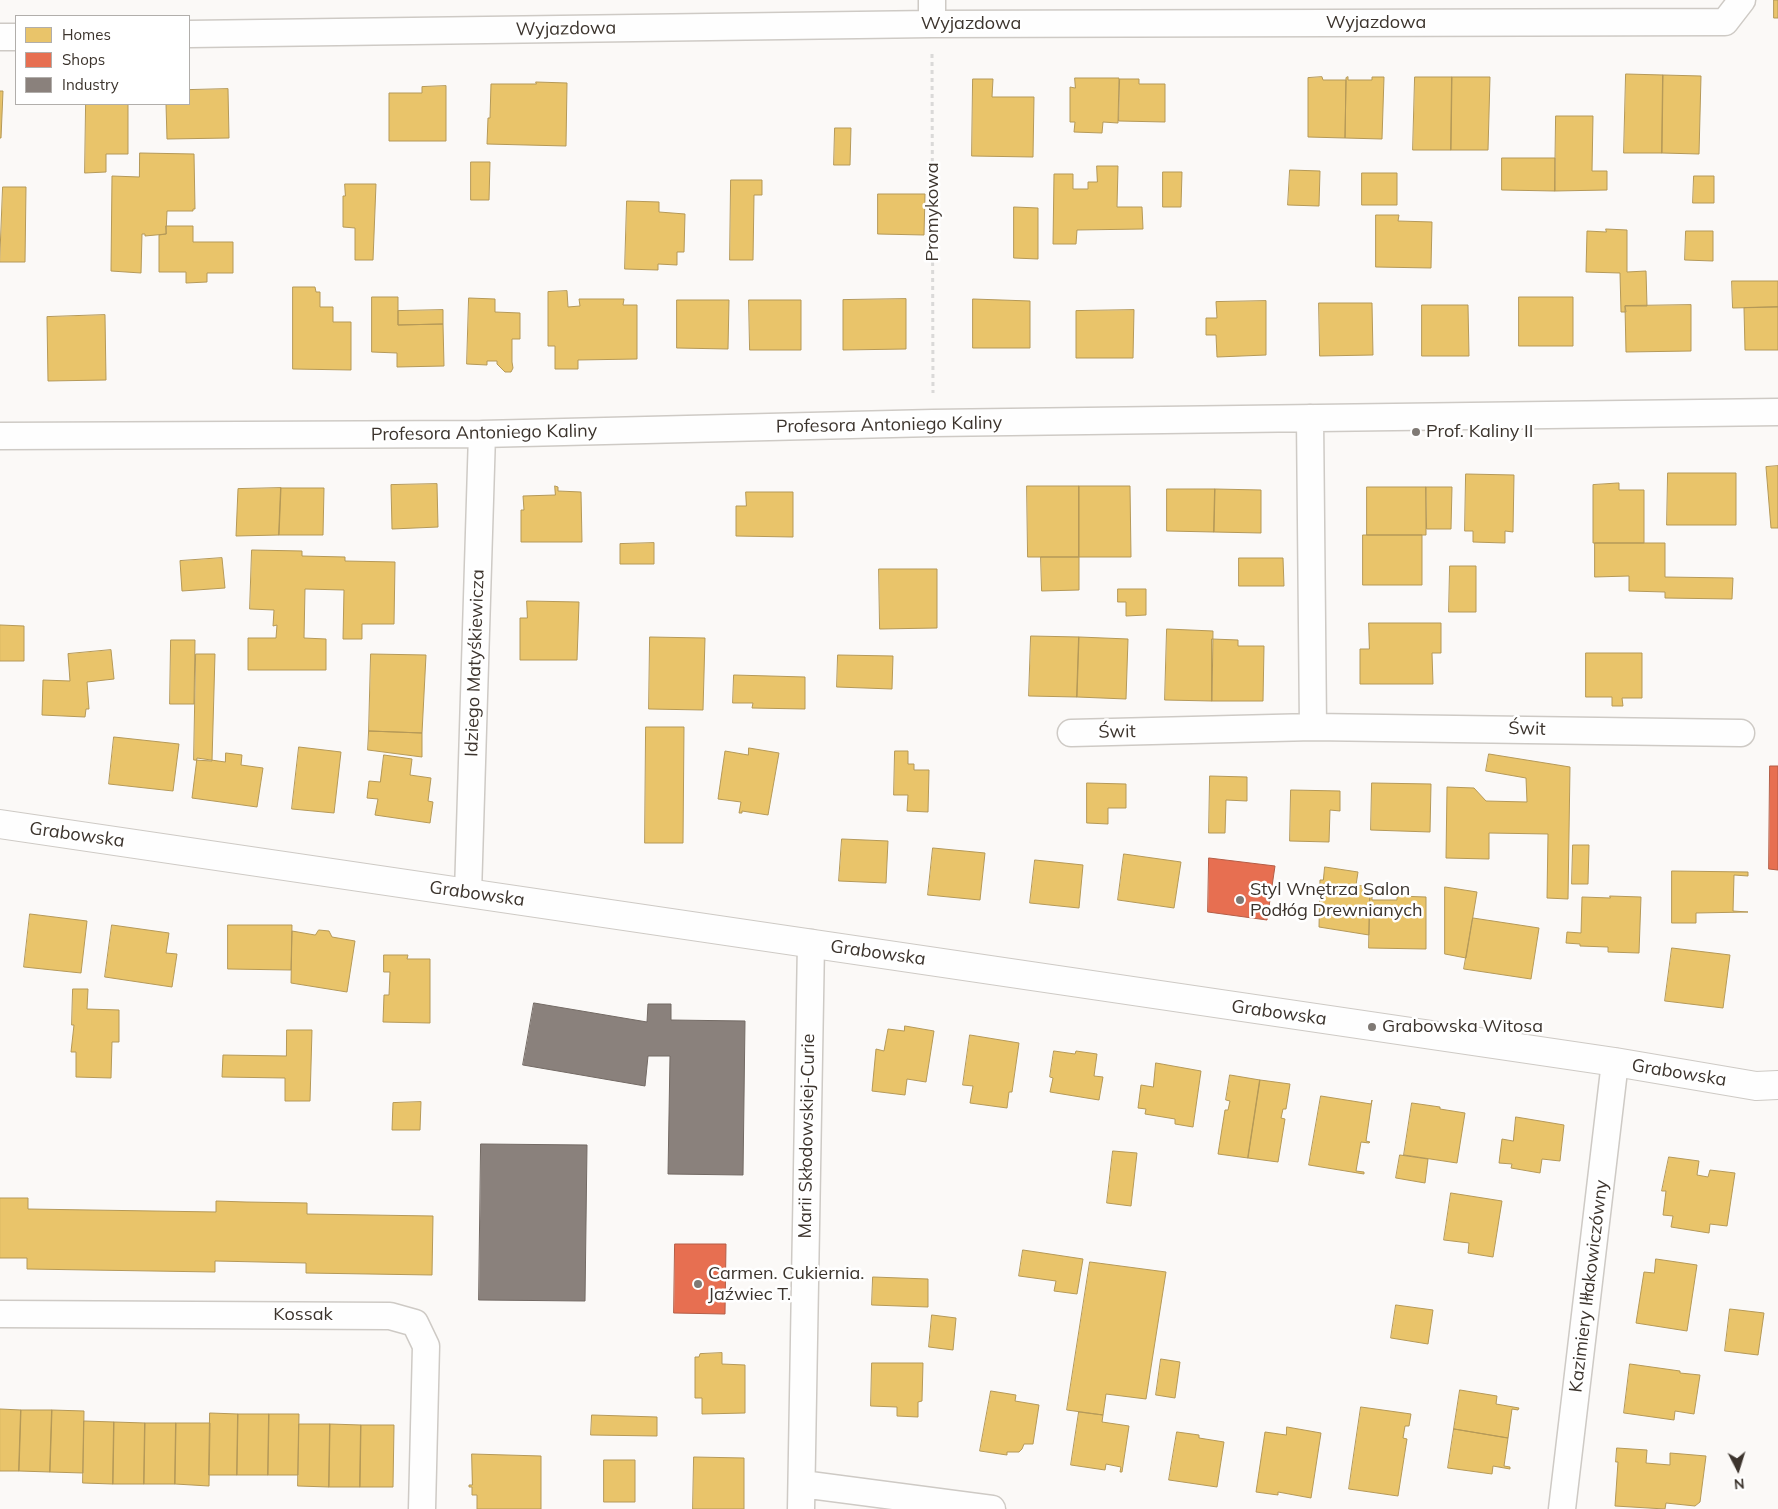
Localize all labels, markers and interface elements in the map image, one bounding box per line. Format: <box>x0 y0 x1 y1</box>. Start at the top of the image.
street label: Wyjazdowa <box>1326 12 1426 34</box>
street label: Wyjazdowa <box>921 13 1021 35</box>
legend <box>15 15 190 105</box>
street label: Wyjazdowa <box>516 17 616 41</box>
text: Homes <box>62 25 111 44</box>
text: Shops <box>62 50 105 69</box>
text: Industry <box>62 75 119 94</box>
street label: Promykowa <box>922 163 944 261</box>
street label: Profesora Antoniego Kaliny <box>776 412 1002 438</box>
street label: Profesora Antoniego Kaliny <box>371 420 597 446</box>
place label: Prof. Kaliny II <box>1426 421 1533 443</box>
marker: Prof. Kaliny II <box>1410 426 1422 438</box>
street label: Idziego Matyśkiewicza <box>461 569 489 757</box>
street label: Świt <box>1508 718 1546 740</box>
street label: Świt <box>1098 721 1136 743</box>
street label: Grabowska <box>28 818 126 852</box>
street label: Grabowska <box>428 877 526 911</box>
place label: Styl Wnętrza Salon Podłóg Drewnianych <box>1250 879 1423 922</box>
marker: Styl Wnętrza Salon Podłóg Drewnianych <box>1234 894 1246 906</box>
street label: Grabowska <box>829 936 927 970</box>
street label: Grabowska <box>1230 996 1328 1030</box>
place label: Grabowska Witosa <box>1382 1016 1543 1038</box>
marker: Grabowska Witosa <box>1366 1021 1378 1033</box>
street label: Marii Skłodowskiej-Curie <box>794 1033 820 1239</box>
street label: Grabowska <box>1630 1055 1728 1091</box>
street label: Kazimiery Iłłakowiczówny <box>1565 1178 1613 1394</box>
place label: Carmen. Cukiernia. Jaźwiec T. <box>708 1263 864 1306</box>
marker: Carmen. Cukiernia. Jaźwiec T. <box>692 1278 704 1290</box>
street label: Kossak <box>273 1304 333 1326</box>
north arrow <box>1713 1444 1763 1494</box>
text: N <box>1733 1475 1745 1493</box>

